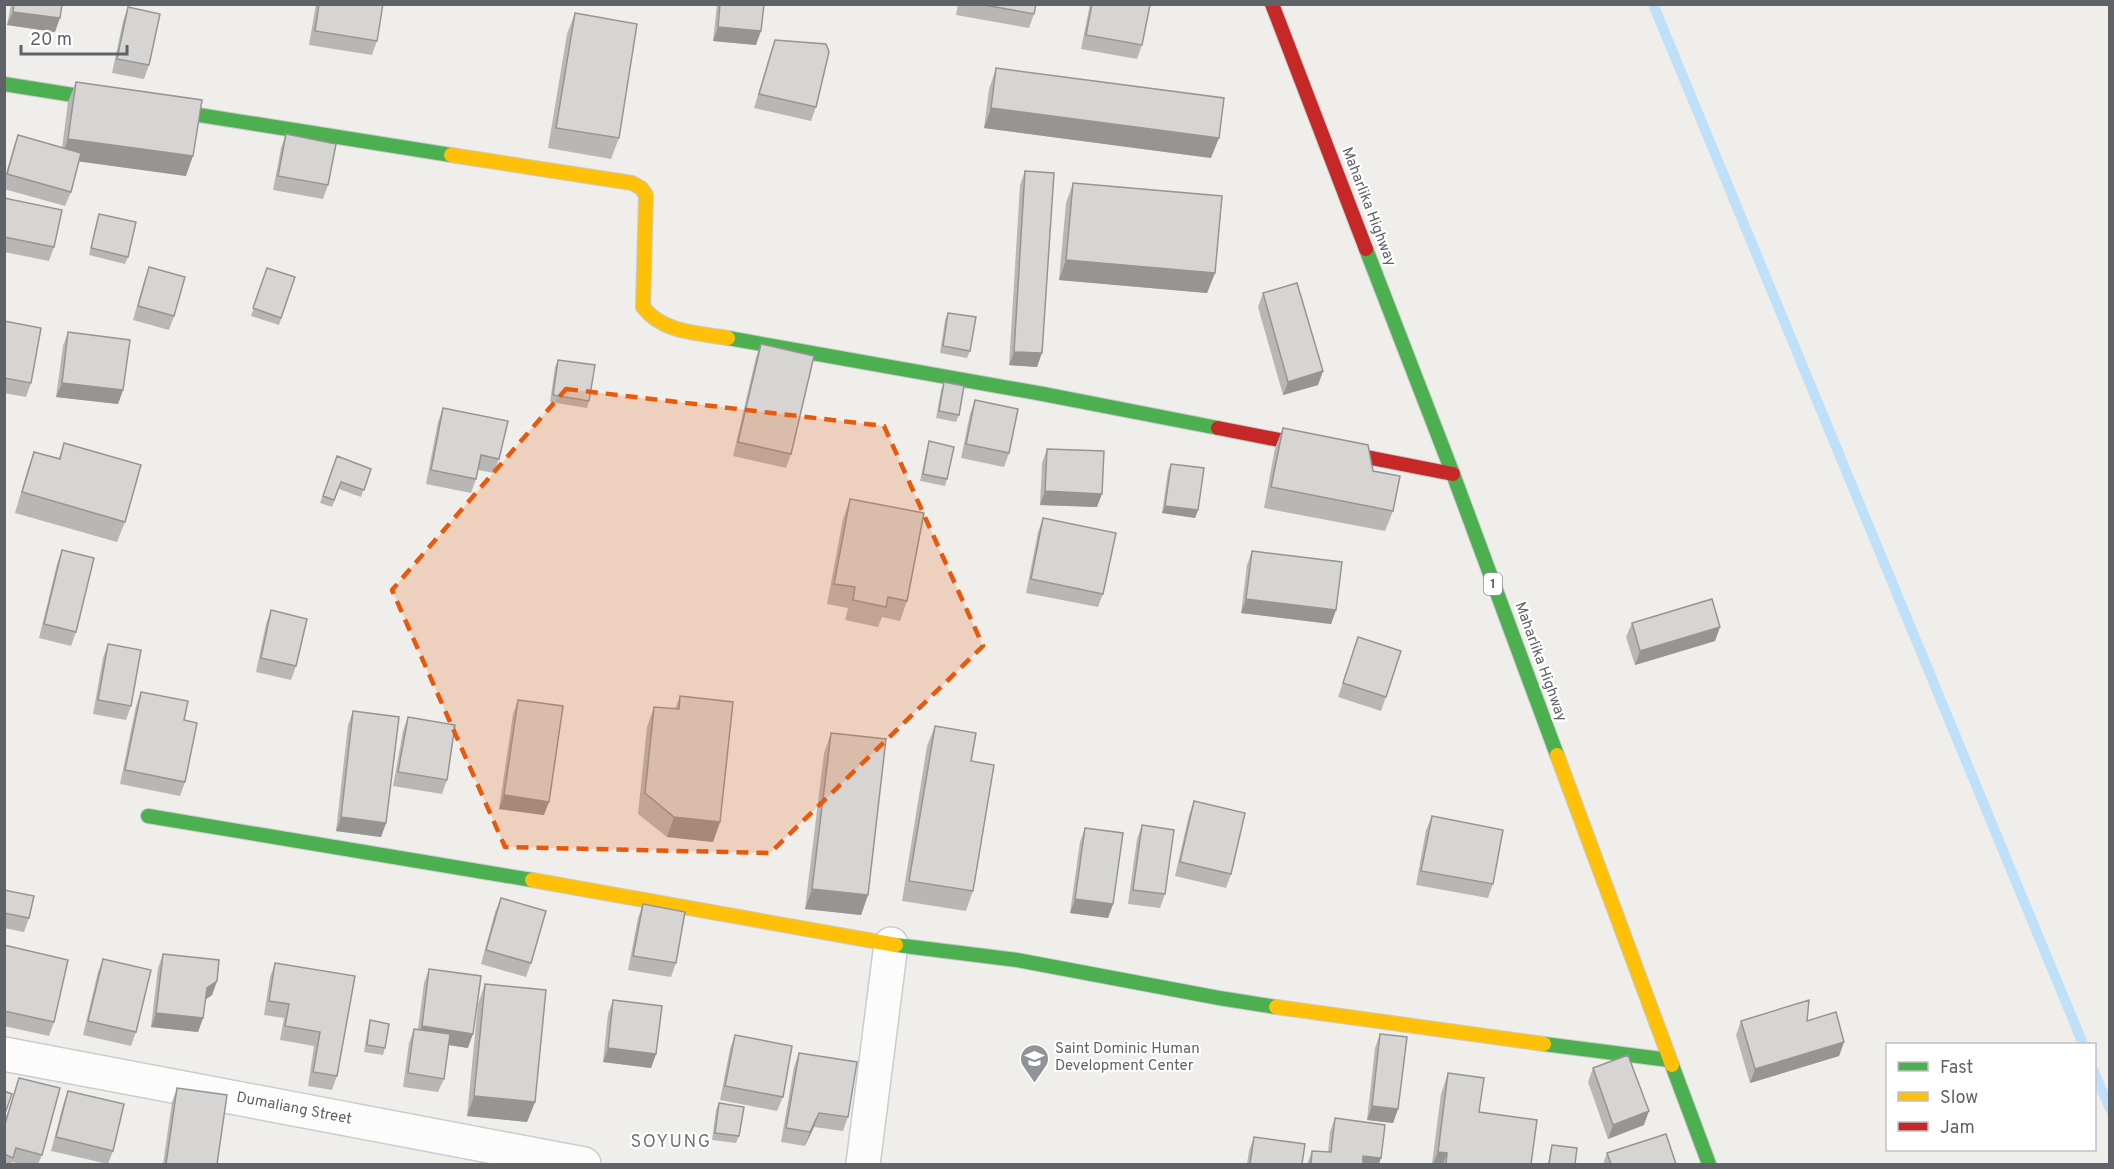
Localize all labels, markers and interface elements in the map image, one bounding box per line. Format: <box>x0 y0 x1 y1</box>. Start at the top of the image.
scale bar <box>21 18 128 56</box>
text: 20 m <box>30 29 72 52</box>
street label: Maharlika Highway <box>1337 145 1399 269</box>
road number: 1 <box>1484 573 1502 595</box>
street label: Maharlika Highway <box>1510 600 1571 725</box>
place label: Saint Dominic Human Development Center <box>1055 1040 1200 1076</box>
school or university icon: Saint Dominic Human Development Center <box>1018 1042 1050 1084</box>
legend <box>1886 1043 2096 1151</box>
text: Fast <box>1940 1057 1973 1080</box>
text: Slow <box>1940 1087 1978 1110</box>
street label: Dumaliang Street <box>235 1088 353 1130</box>
text: Jam <box>1940 1117 1975 1140</box>
district label: SOYUNG <box>630 1131 712 1154</box>

